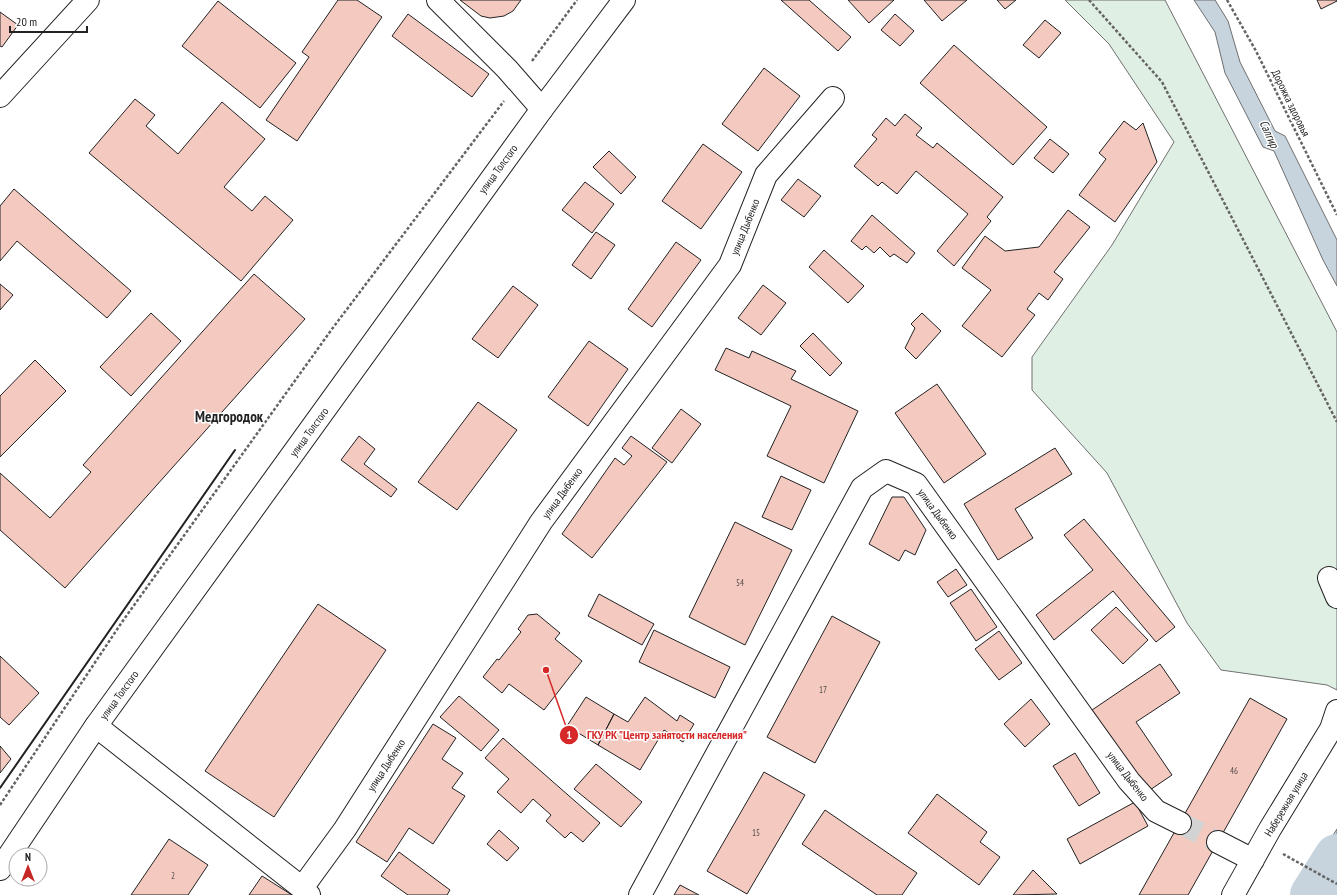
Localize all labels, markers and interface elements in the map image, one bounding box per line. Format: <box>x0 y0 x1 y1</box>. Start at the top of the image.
scale bar <box>10 8 87 34</box>
text: 20 m <box>16 14 37 29</box>
street label: Дорожка здоровья <box>1269 67 1313 139</box>
water label: Салгир <box>1256 117 1283 151</box>
street label: улица Толстого <box>475 141 521 196</box>
street label: улица Дыбенко <box>727 197 763 257</box>
street label: улица Толстого <box>286 404 332 459</box>
district label: Медгородок <box>195 407 264 426</box>
street label: улица Дыбенко <box>539 465 585 521</box>
street label: улица Дыбенко <box>915 486 961 542</box>
house number: 54 <box>736 577 744 588</box>
street label: улица Толстого <box>96 667 142 722</box>
house number: 17 <box>819 684 827 695</box>
callout: ГКУ РК "Центр занятости населения" <box>559 723 756 747</box>
text: 1 <box>566 727 572 742</box>
text: ГКУ РК "Центр занятости населения" <box>587 727 747 742</box>
street label: улица Дыбенко <box>364 736 408 794</box>
street label: улица Дыбенко <box>1104 748 1152 804</box>
house number: 46 <box>1230 765 1238 776</box>
street label: Набережная улица <box>1261 769 1311 839</box>
house number: 15 <box>752 827 760 838</box>
north arrow <box>8 847 48 887</box>
text: N <box>25 850 31 864</box>
house number: 2 <box>171 870 175 881</box>

